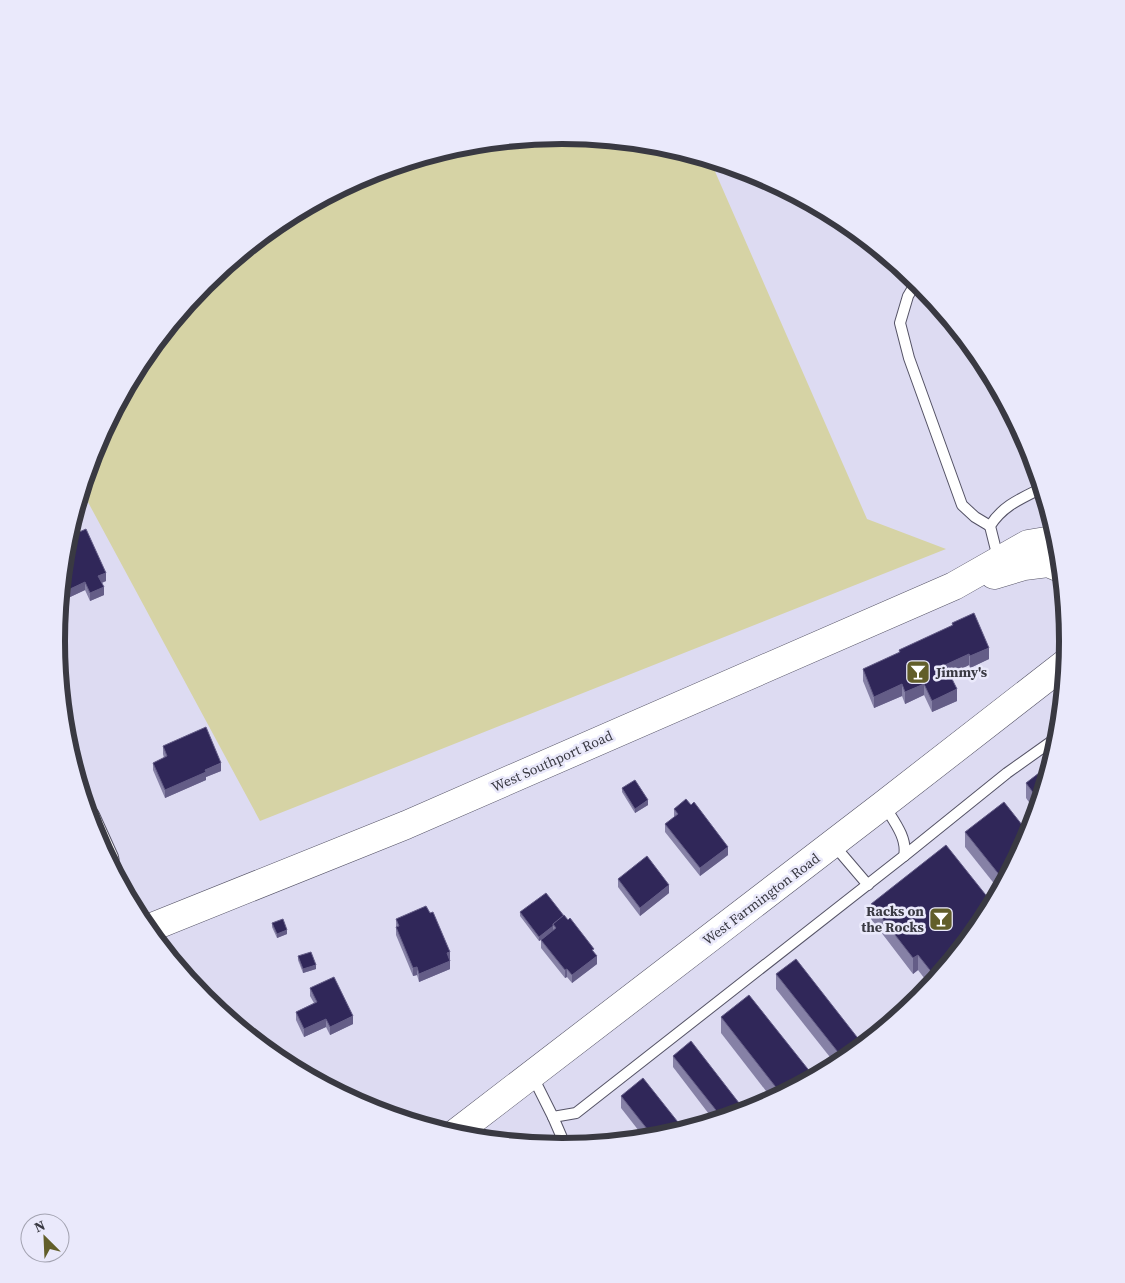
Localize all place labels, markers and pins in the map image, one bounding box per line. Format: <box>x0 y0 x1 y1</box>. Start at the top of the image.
bar icon: Jimmy's <box>905 659 931 685</box>
place label: Jimmy's <box>935 662 988 682</box>
place label: Racks on the Rocks <box>861 901 925 937</box>
bar icon: Racks on the Rocks <box>928 906 954 932</box>

